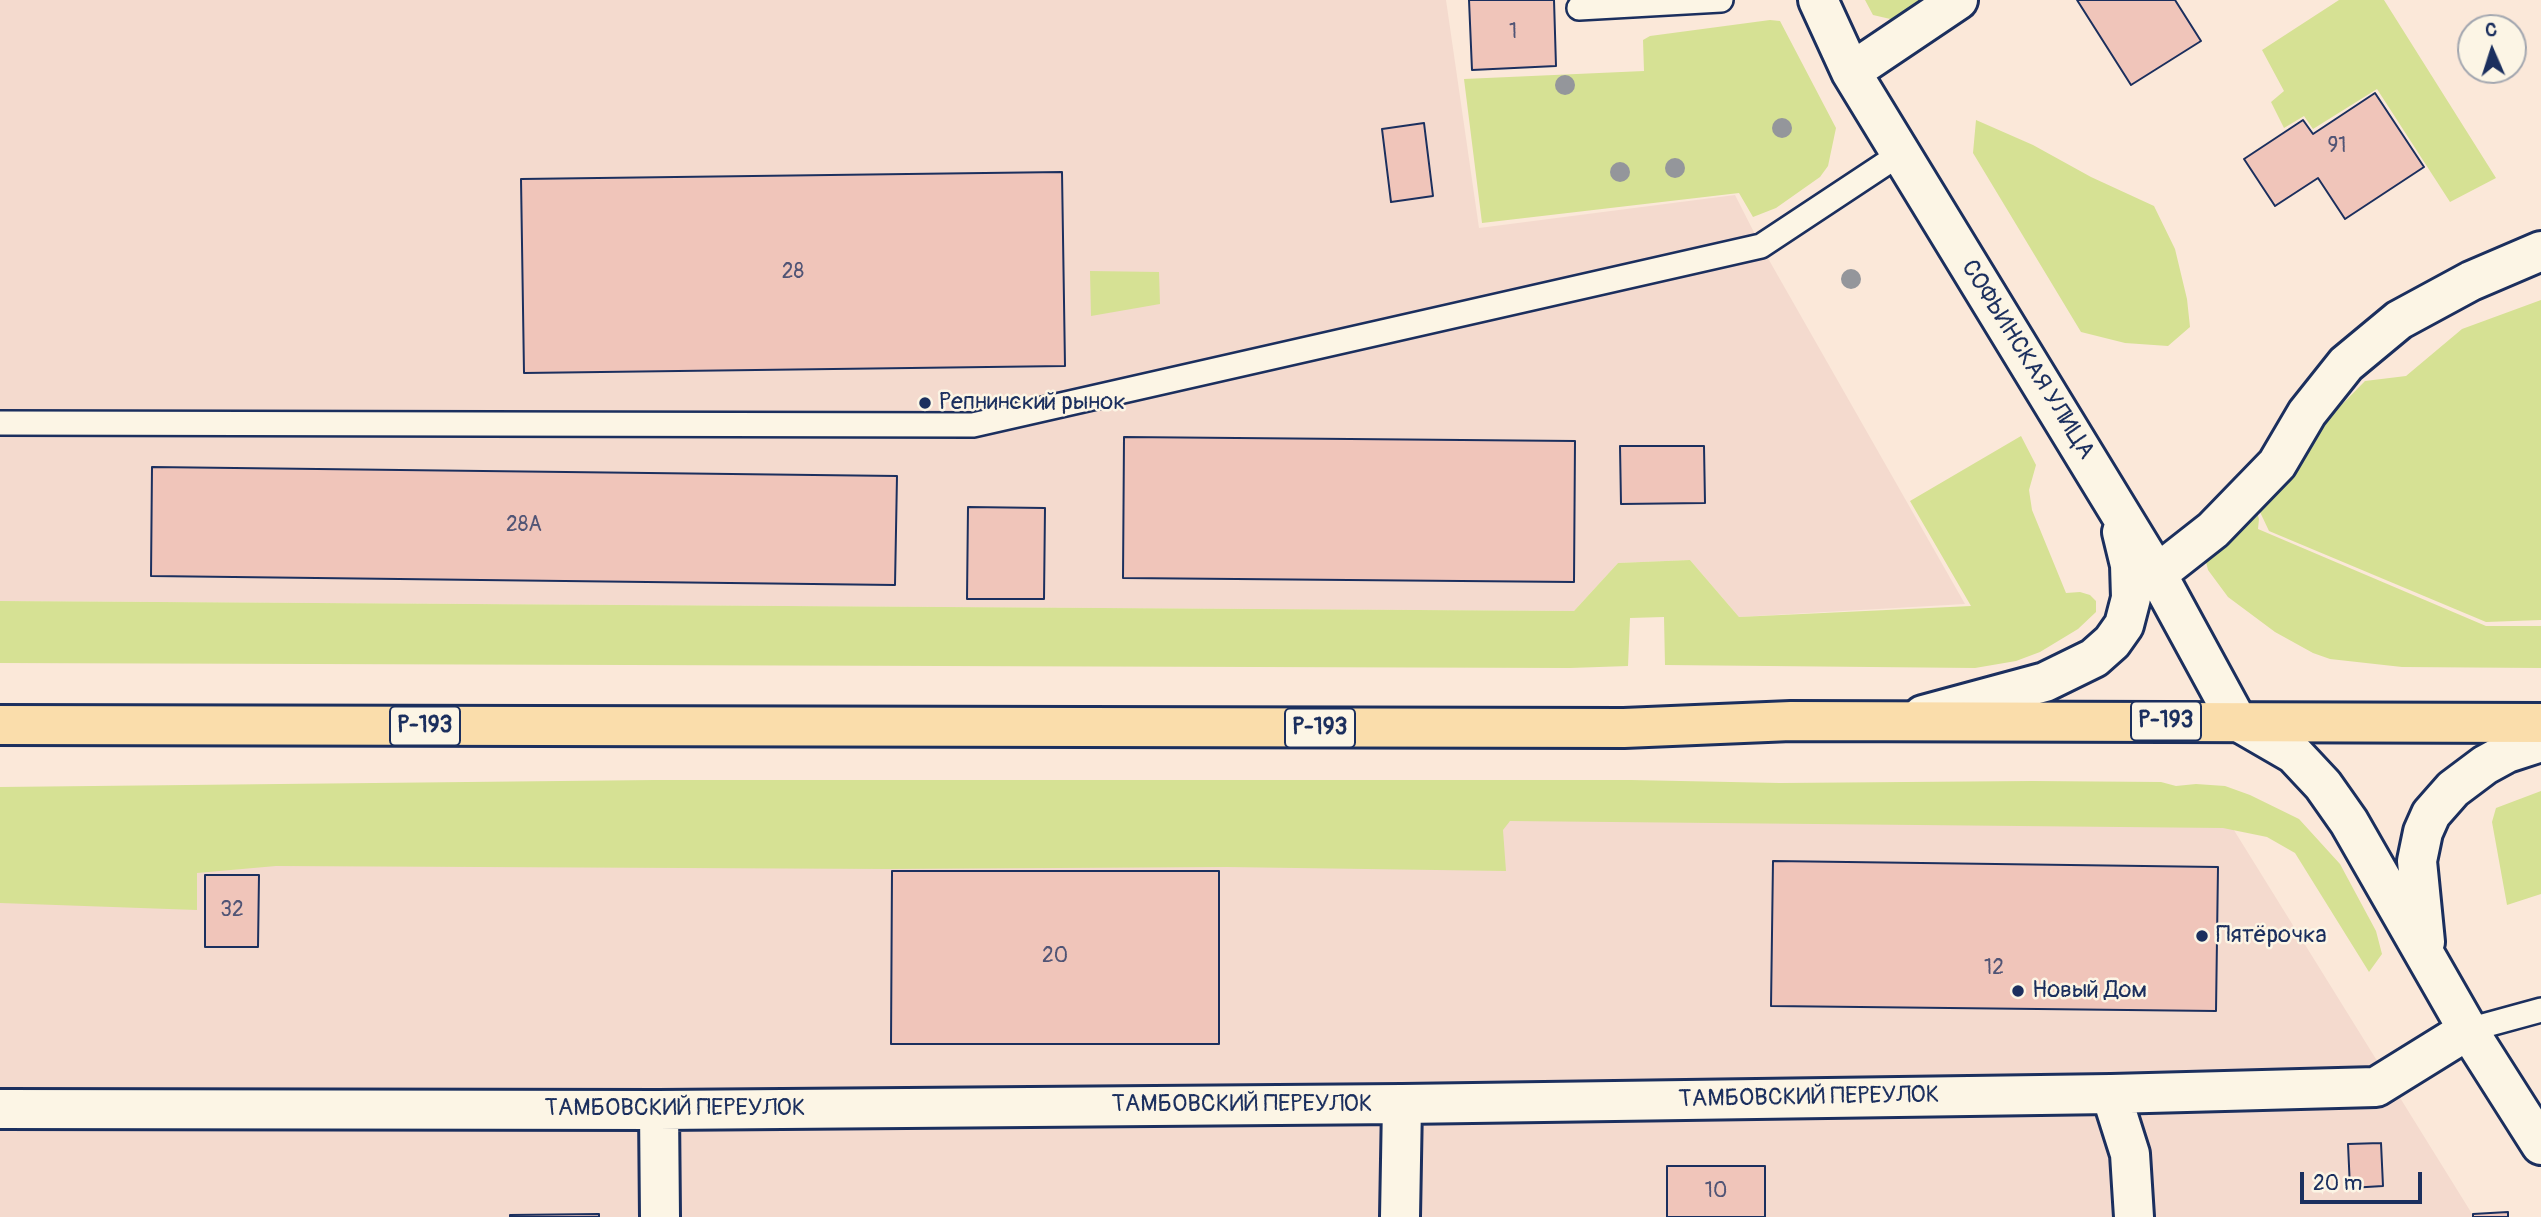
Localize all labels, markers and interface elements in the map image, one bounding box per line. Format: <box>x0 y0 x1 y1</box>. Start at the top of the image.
north arrow <box>2457 14 2527 84</box>
text: С <box>2485 18 2497 42</box>
house number: 1 <box>1509 20 1517 46</box>
house number: 91 <box>2327 134 2347 160</box>
street label: СОФЬИНСКАЯ УЛИЦА <box>1954 255 2100 465</box>
house number: 28 <box>782 260 804 286</box>
place label: Репнинский рынок <box>939 389 1126 417</box>
marker: Репнинский рынок <box>917 395 933 411</box>
house number: 28А <box>506 513 542 539</box>
road number: Р-193 <box>2131 702 2201 740</box>
road number: Р-193 <box>390 706 460 746</box>
road number: Р-193 <box>1285 708 1355 748</box>
house number: 32 <box>220 898 244 924</box>
place label: Пятёрочка <box>2216 922 2327 950</box>
marker: Пятёрочка <box>2194 928 2210 944</box>
house number: 20 <box>1042 944 1068 970</box>
house number: 12 <box>1984 956 2004 982</box>
place label: Новый Дом <box>2032 977 2147 1005</box>
marker: Новый Дом <box>2010 983 2026 999</box>
street label: ТАМБОВСКИЙ ПЕРЕУЛОК <box>1678 1081 1940 1115</box>
street label: ТАМБОВСКИЙ ПЕРЕУЛОК <box>1111 1091 1373 1119</box>
street label: ТАМБОВСКИЙ ПЕРЕУЛОК <box>544 1095 806 1123</box>
scale bar <box>2303 1158 2426 1202</box>
text: 20 m <box>2313 1170 2362 1197</box>
house number: 10 <box>1705 1179 1727 1205</box>

